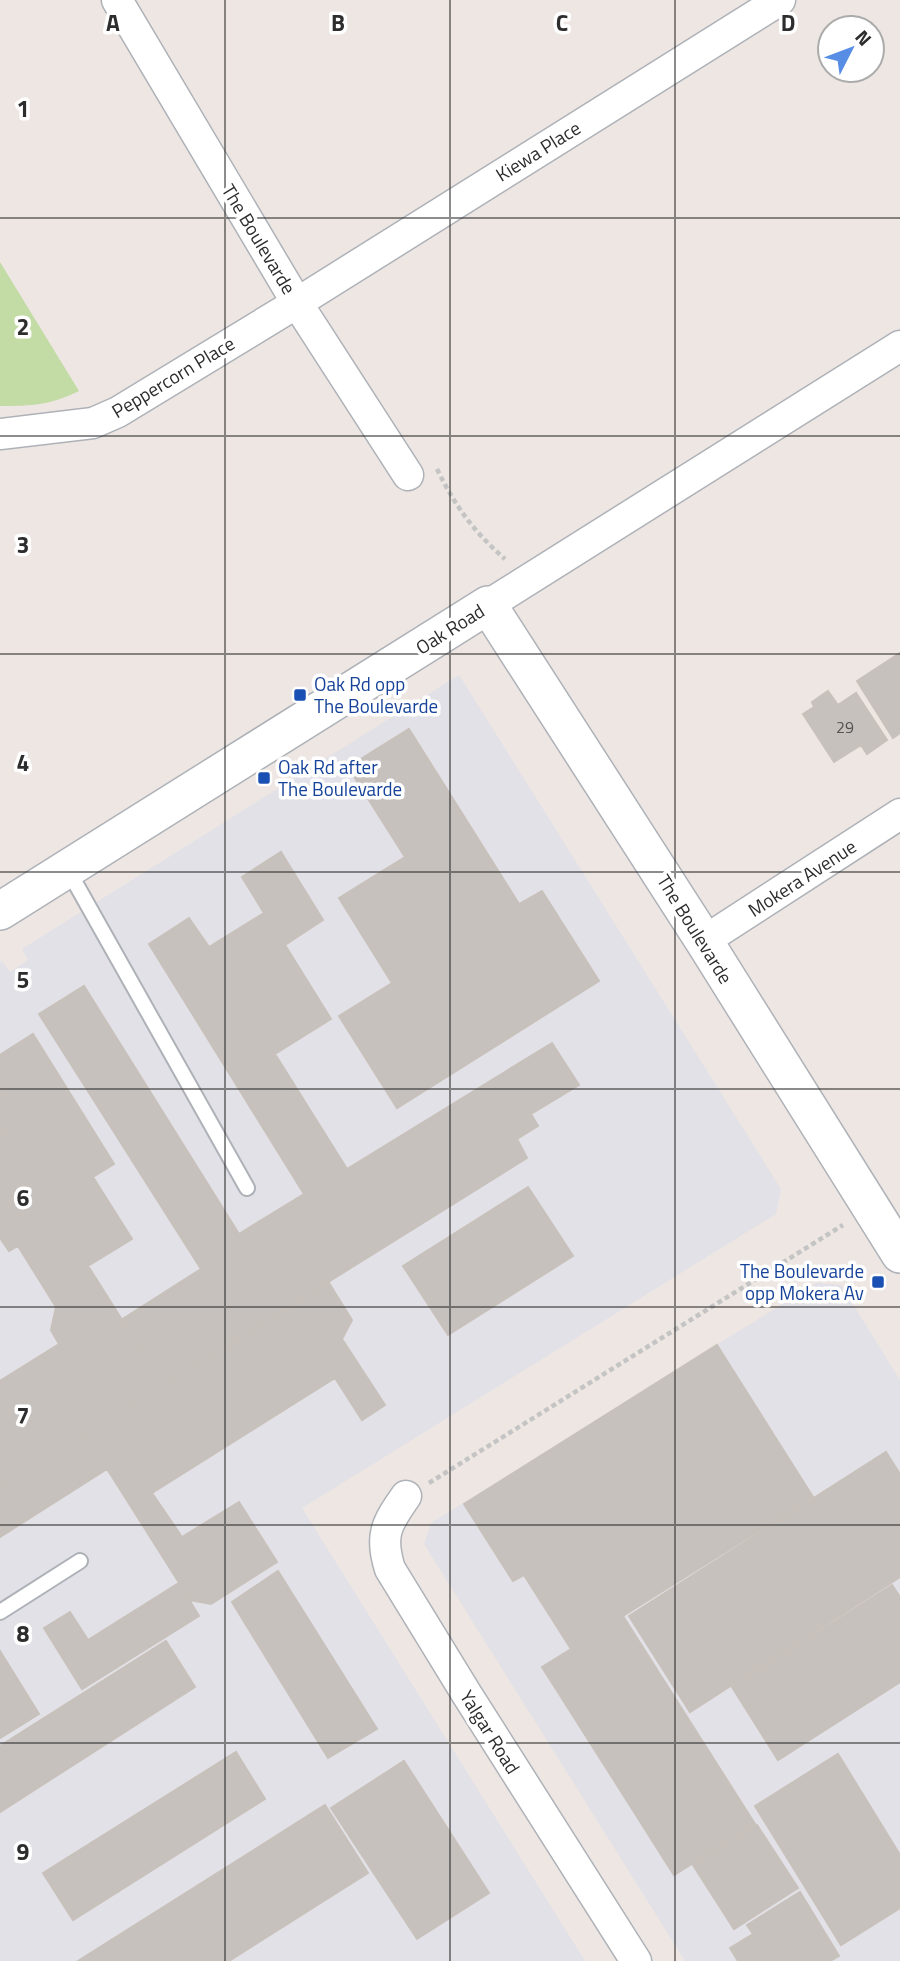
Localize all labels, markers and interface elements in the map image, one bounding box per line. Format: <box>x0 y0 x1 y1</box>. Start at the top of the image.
text: A <box>106 5 120 40</box>
text: B <box>331 5 345 40</box>
text: C <box>556 5 568 40</box>
text: D <box>781 5 795 40</box>
north arrow <box>816 14 886 84</box>
text: N <box>849 23 879 52</box>
text: 1 <box>17 91 29 126</box>
street label: Kiewa Place <box>490 113 586 188</box>
street label: The Boulevarde <box>215 178 304 299</box>
text: 2 <box>17 309 29 344</box>
street label: Peppercorn Place <box>106 328 240 425</box>
text: 3 <box>17 527 29 562</box>
street label: Oak Road <box>410 596 490 661</box>
place label: Oak Rd opp The Boulevarde <box>314 669 438 720</box>
marker: Oak Rd opp The Boulevarde <box>292 687 308 703</box>
house number: 29 <box>836 715 854 739</box>
text: 4 <box>17 745 29 780</box>
place label: Oak Rd after The Boulevarde <box>278 752 402 803</box>
marker: Oak Rd after The Boulevarde <box>256 770 272 786</box>
street label: Mokera Avenue <box>742 832 862 924</box>
street label: The Boulevarde <box>650 868 741 989</box>
text: 5 <box>17 962 29 997</box>
text: 6 <box>17 1180 30 1215</box>
place label: The Boulevarde opp Mokera Av <box>740 1256 864 1307</box>
marker: The Boulevarde opp Mokera Av <box>870 1274 886 1290</box>
text: 7 <box>17 1398 29 1433</box>
text: 8 <box>17 1616 30 1651</box>
street label: Yalgar Road <box>453 1684 528 1779</box>
text: 9 <box>17 1834 30 1869</box>

